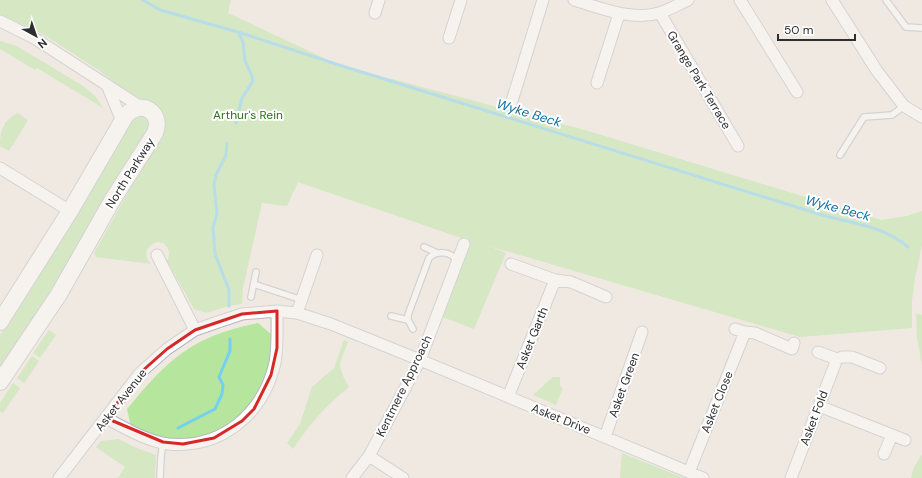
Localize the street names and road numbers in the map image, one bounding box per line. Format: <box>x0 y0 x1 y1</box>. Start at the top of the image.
street label: Grange Park Terrace <box>663 28 735 132</box>
street label: North Parkway <box>102 134 158 211</box>
street label: Asket Garth <box>512 304 552 371</box>
street label: Kentmere Approach <box>372 332 436 440</box>
street label: Asket Green <box>605 350 643 420</box>
street label: Asket Avenue <box>92 365 150 434</box>
street label: Asket Close <box>697 369 737 435</box>
street label: Asket Fold <box>796 388 832 448</box>
street label: Asket Drive <box>529 400 593 438</box>

